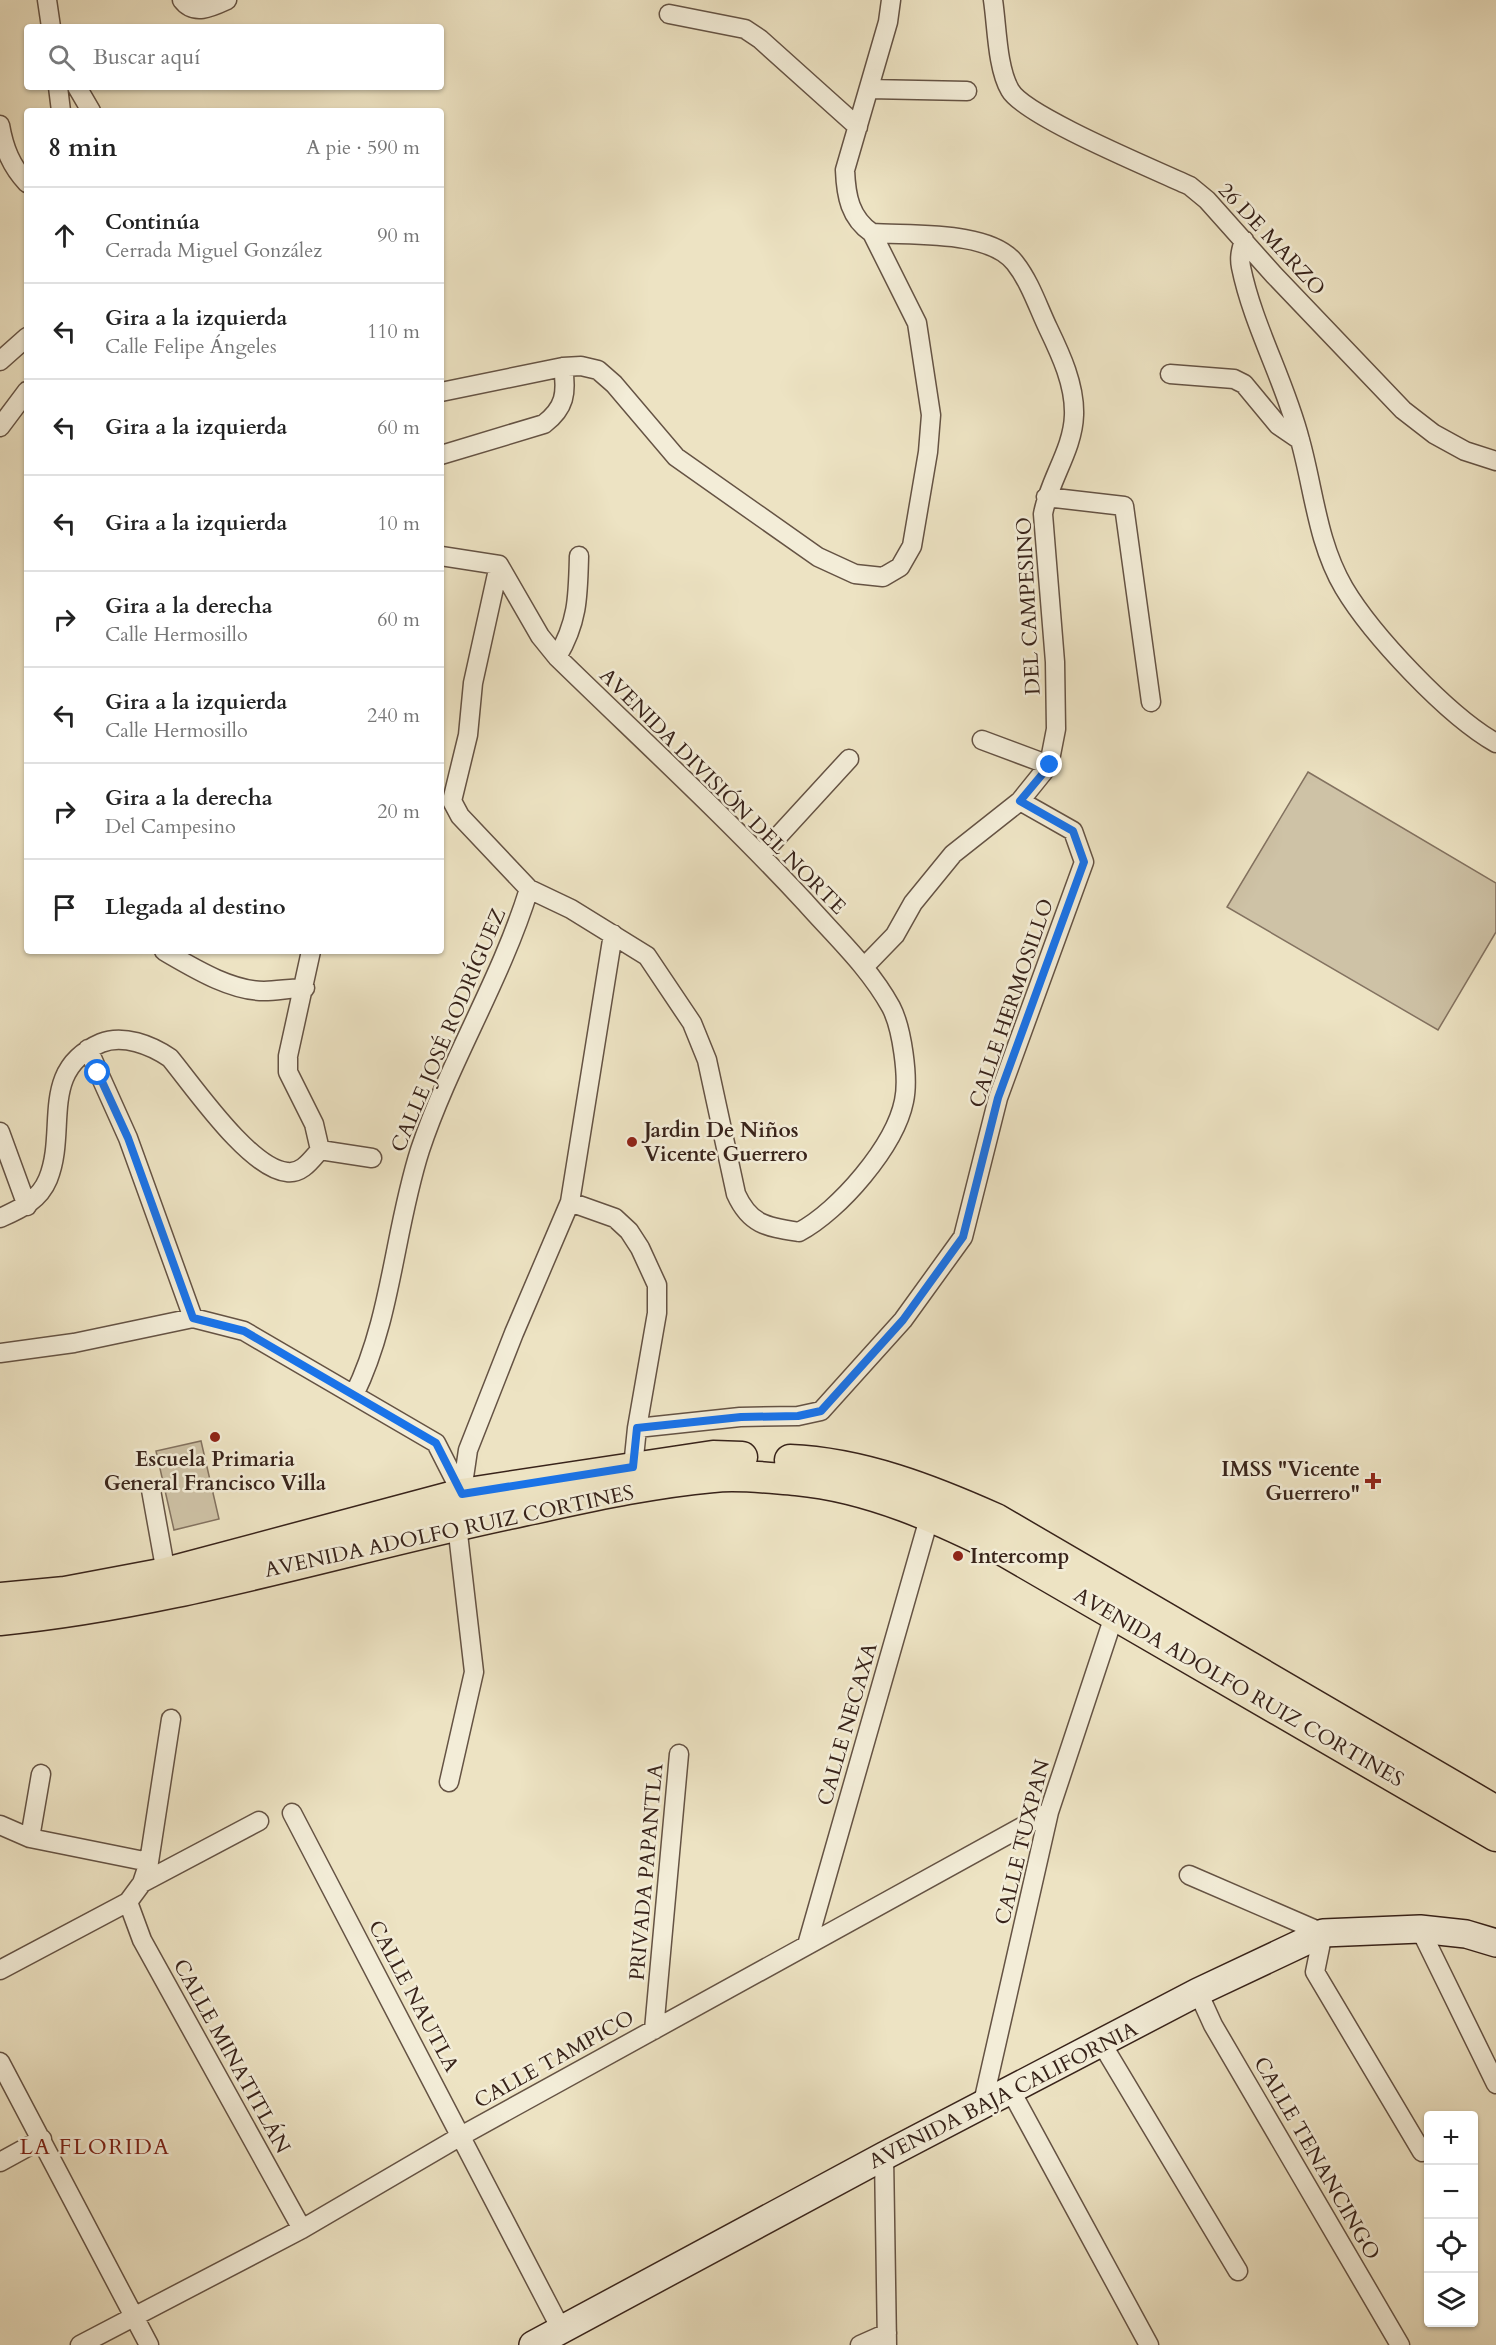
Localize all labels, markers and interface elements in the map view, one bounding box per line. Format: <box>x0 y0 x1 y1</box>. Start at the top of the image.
search box <box>24 24 444 90</box>
icon: search <box>45 41 78 74</box>
text: Buscar aquí <box>93 42 200 72</box>
text: 8 min <box>48 130 117 165</box>
text: A pie · 590 m <box>306 134 420 161</box>
street label: 26 DE MARZO <box>1212 176 1332 302</box>
text: Continúa <box>105 207 200 237</box>
icon: ahead <box>48 219 81 252</box>
text: 90 m <box>377 222 420 249</box>
text: Cerrada Miguel González <box>105 237 322 264</box>
text: Gira a la izquierda <box>105 303 288 333</box>
icon: left <box>48 315 81 348</box>
text: 110 m <box>367 318 420 345</box>
text: Calle Felipe Ángeles <box>105 333 277 360</box>
icon: left <box>48 411 81 444</box>
text: Gira a la izquierda <box>105 412 288 442</box>
text: 60 m <box>377 414 420 441</box>
icon: left <box>48 507 81 540</box>
text: Gira a la izquierda <box>105 508 288 538</box>
text: 10 m <box>377 510 420 537</box>
street label: DEL CAMPESINO <box>1009 516 1048 696</box>
text: Gira a la derecha <box>105 591 273 621</box>
icon: right <box>48 603 81 636</box>
text: 60 m <box>377 606 420 633</box>
text: Calle Hermosillo <box>105 621 248 648</box>
street label: AVENIDA DIVISIÓN DEL NORTE <box>593 661 853 921</box>
text: Gira a la izquierda <box>105 687 288 717</box>
icon: left <box>48 699 81 732</box>
text: 240 m <box>367 702 420 729</box>
text: Calle Hermosillo <box>105 717 248 744</box>
route end <box>1036 751 1062 777</box>
text: Gira a la derecha <box>105 783 273 813</box>
icon: right <box>48 795 81 828</box>
text: 20 m <box>377 798 420 825</box>
text: Del Campesino <box>105 813 236 840</box>
icon: arrive <box>48 891 81 924</box>
text: Llegada al destino <box>105 892 286 922</box>
street label: CALLE HERMOSILLO <box>962 895 1061 1112</box>
street label: CALLE JOSÉ RODRÍGUEZ <box>384 904 513 1157</box>
route start <box>84 1059 110 1085</box>
place label: Jardin De Niños Vicente Guerrero <box>641 1116 808 1169</box>
marker: Jardin De Niños Vicente Guerrero <box>625 1135 639 1149</box>
marker: Escuela Primaria General Francisco Villa <box>208 1430 222 1444</box>
place label: Escuela Primaria General Francisco Villa <box>104 1445 327 1498</box>
place label: IMSS "Vicente Guerrero" <box>1221 1455 1360 1508</box>
marker: IMSS "Vicente Guerrero" <box>1364 1472 1382 1490</box>
street label: AVENIDA ADOLFO RUIZ CORTINES <box>262 1478 636 1585</box>
place label: Intercomp <box>970 1542 1070 1571</box>
marker: Intercomp <box>951 1549 965 1563</box>
street label: AVENIDA ADOLFO RUIZ CORTINES <box>1068 1581 1409 1794</box>
street label: CALLE NECAXA <box>810 1639 885 1809</box>
street label: CALLE TUXPAN <box>988 1756 1057 1928</box>
street label: PRIVADA PAPANTLA <box>623 1762 670 1982</box>
street label: CALLE NAUTLA <box>361 1915 466 2077</box>
street label: CALLE MINATITLÁN <box>166 1954 297 2159</box>
street label: CALLE TAMPICO <box>469 2003 640 2115</box>
street label: AVENIDA BAJA CALIFORNIA <box>864 2015 1143 2176</box>
street label: CALLE TENANCINGO <box>1246 2051 1387 2265</box>
map controls <box>1424 2111 1478 2327</box>
button: + <box>1424 2111 1478 2165</box>
district label: LA FLORIDA <box>19 2132 171 2162</box>
button: − <box>1424 2165 1478 2219</box>
button: locate <box>1424 2219 1478 2273</box>
button: layers <box>1424 2273 1478 2327</box>

